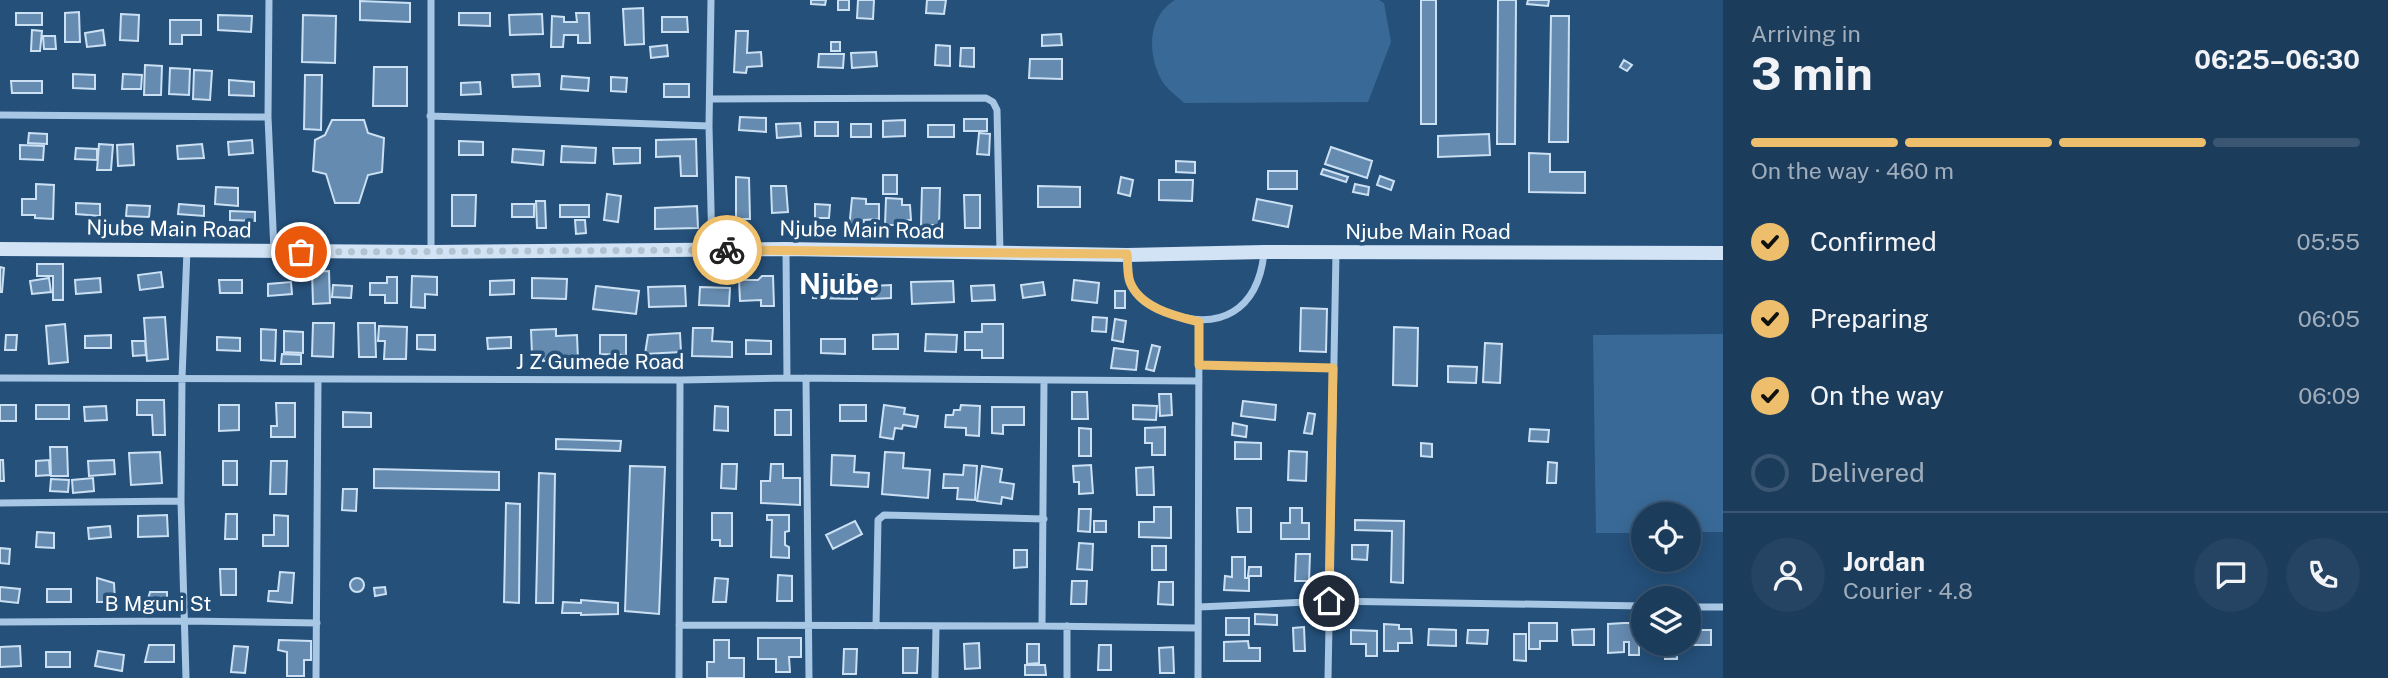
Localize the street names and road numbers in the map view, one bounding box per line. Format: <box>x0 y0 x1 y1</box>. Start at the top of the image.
street label: Njube Main Road <box>86 215 252 242</box>
street label: Njube Main Road <box>779 216 945 243</box>
street label: Njube Main Road <box>1345 219 1511 244</box>
street label: J Z Gumede Road <box>516 349 684 374</box>
street label: B Mguni St <box>105 591 211 616</box>

